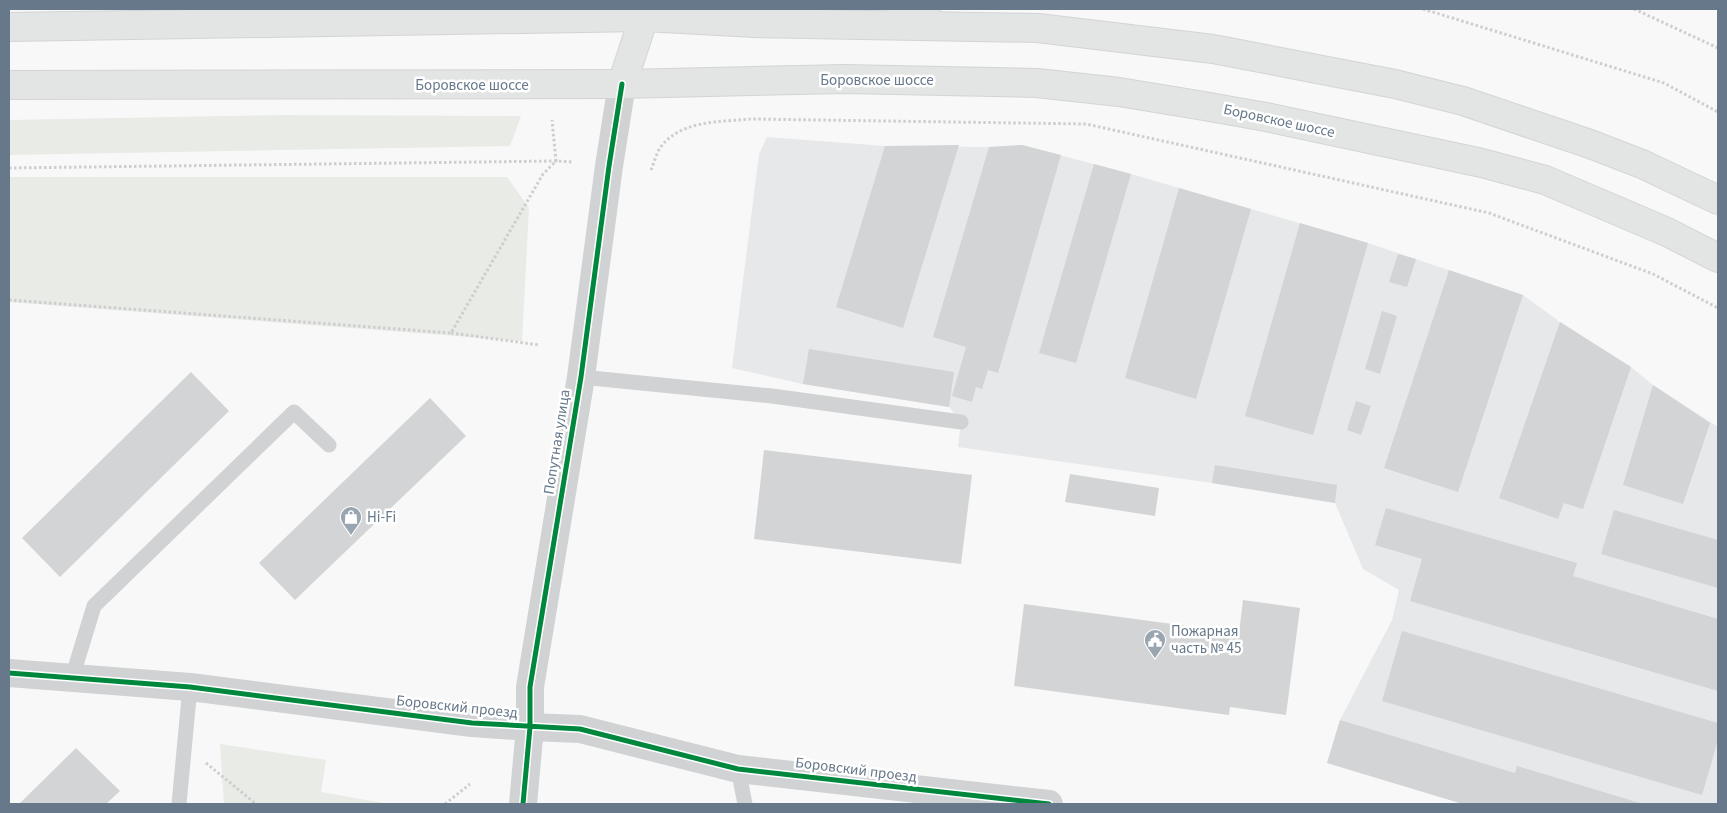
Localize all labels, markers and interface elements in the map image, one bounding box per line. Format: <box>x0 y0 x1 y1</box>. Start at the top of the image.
street label: Боровское шоссе <box>820 70 934 91</box>
street label: Боровское шоссе <box>415 75 529 96</box>
street label: Боровское шоссе <box>1221 99 1337 143</box>
street label: Попутная улица <box>538 388 576 496</box>
shop icon: Hi-Fi <box>339 505 363 536</box>
place label: Hi-Fi <box>367 507 396 528</box>
place label: Пожарная часть № 45 <box>1171 621 1242 659</box>
public building icon: Пожарная часть № 45 <box>1143 628 1167 659</box>
street label: Боровский проезд <box>395 690 519 724</box>
street label: Боровский проезд <box>794 752 918 788</box>

